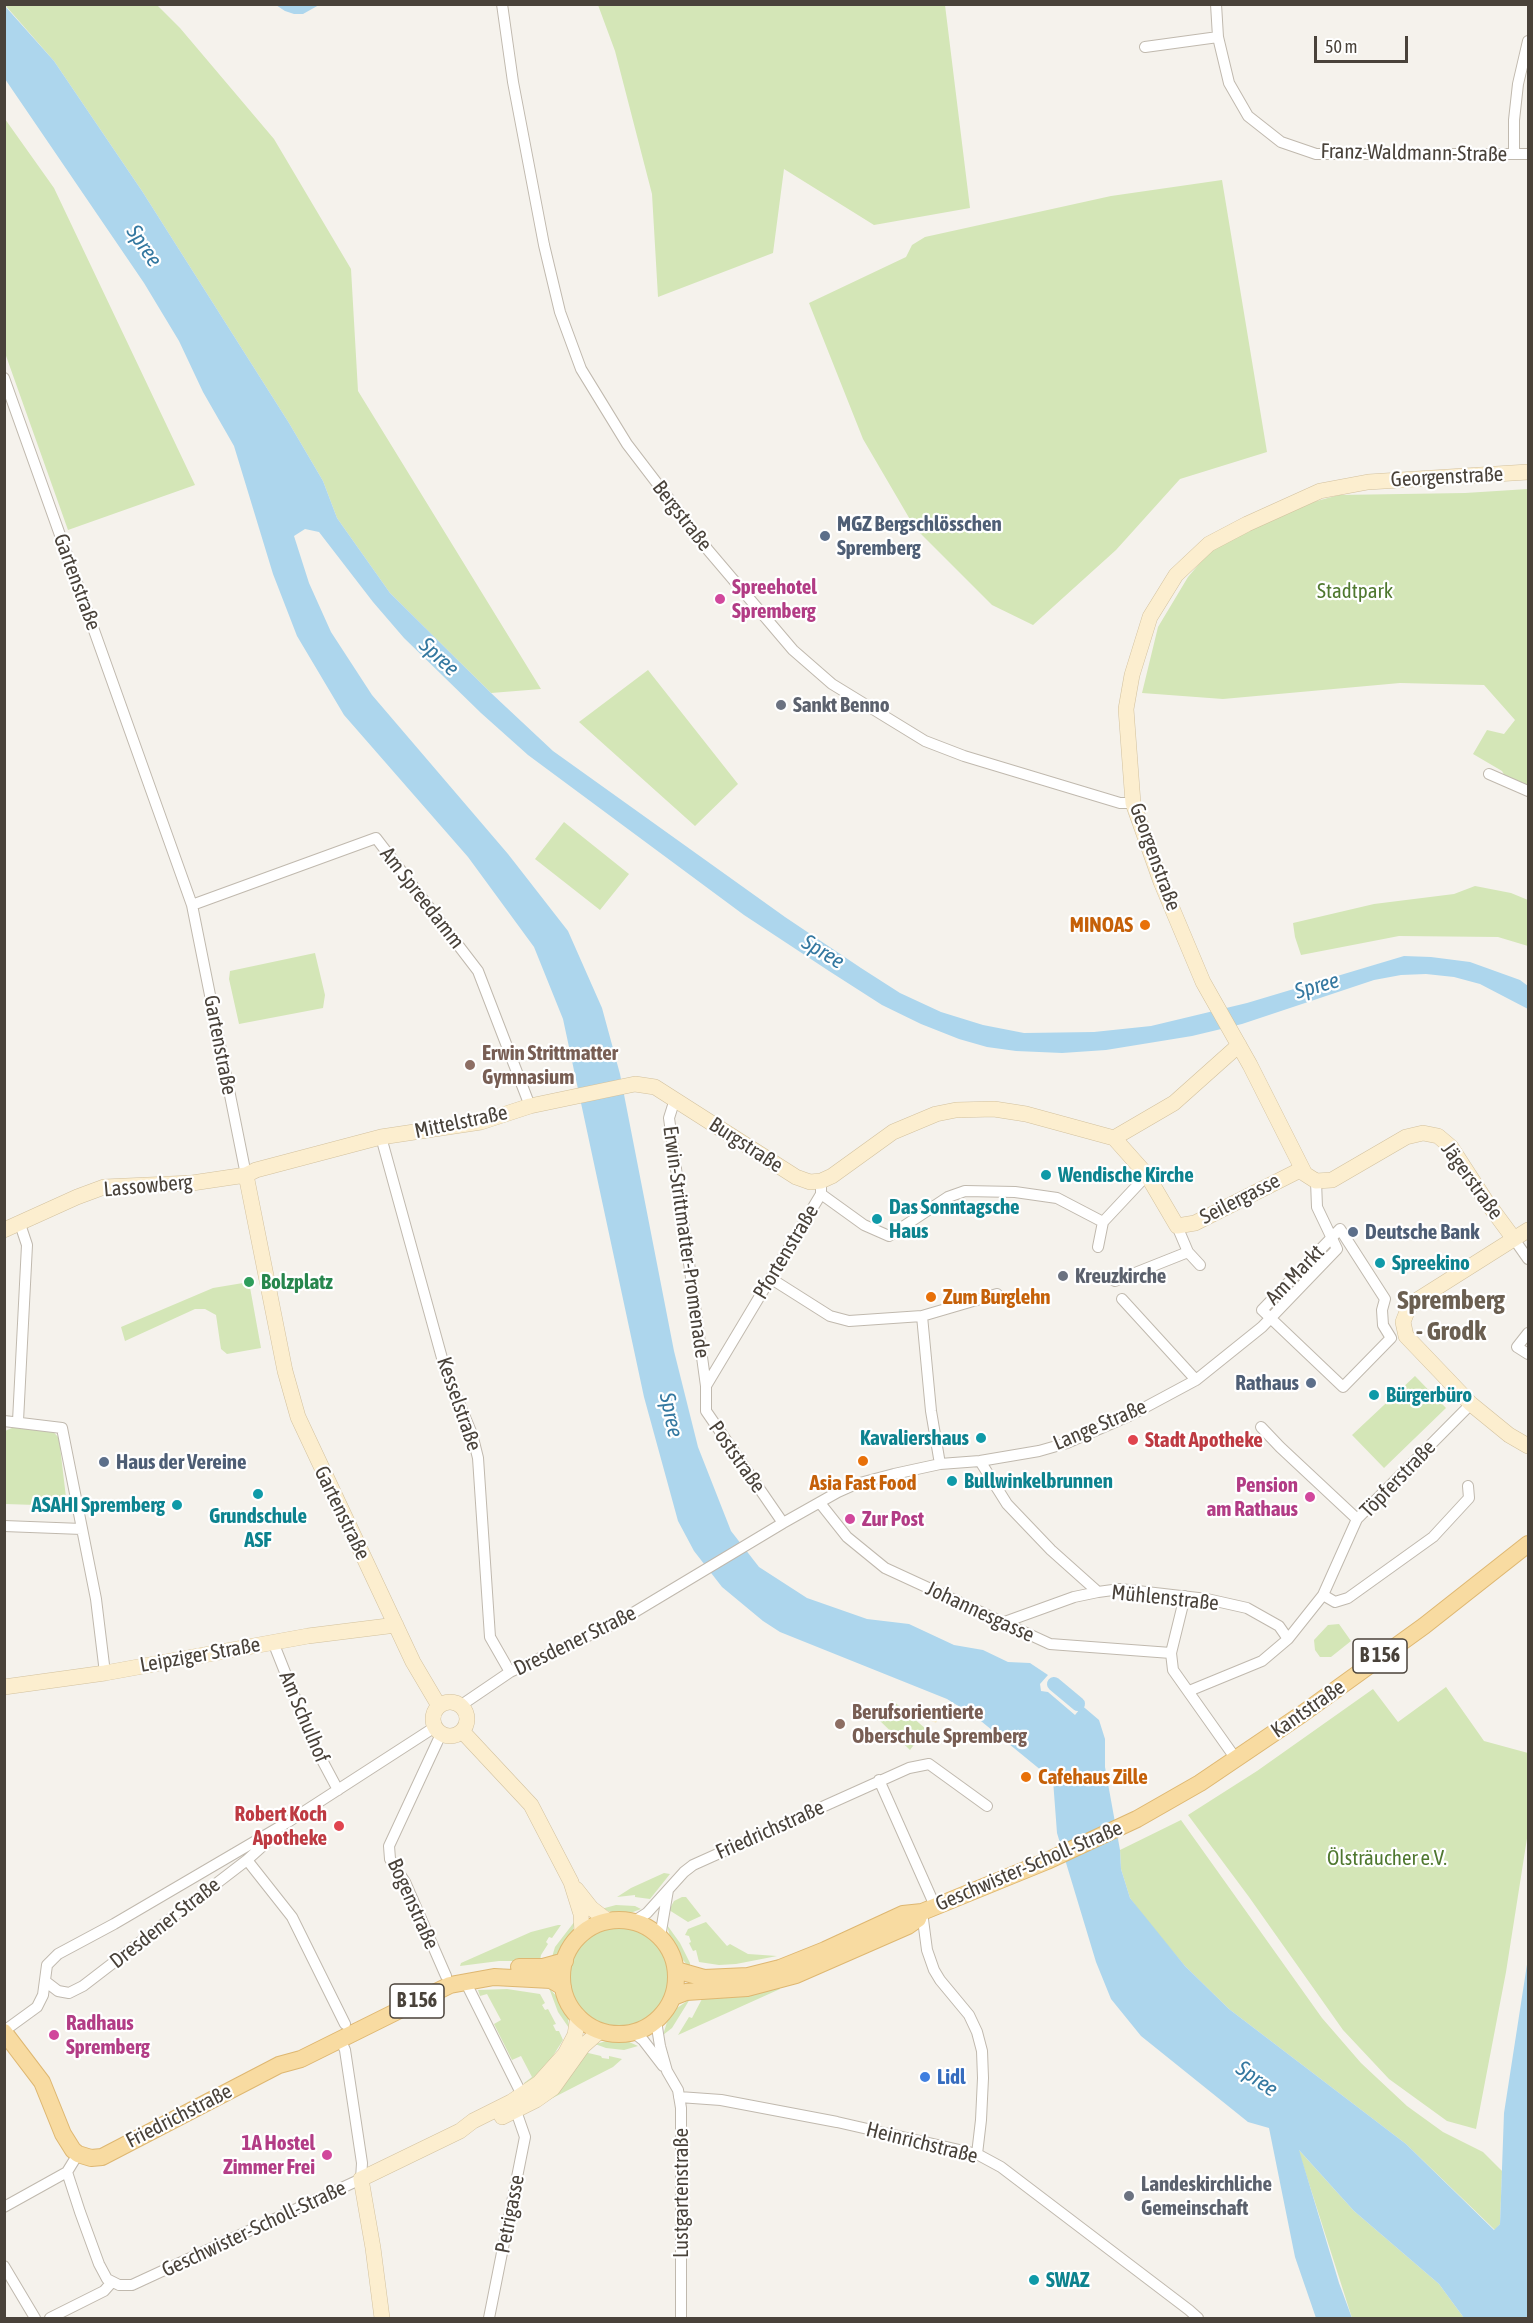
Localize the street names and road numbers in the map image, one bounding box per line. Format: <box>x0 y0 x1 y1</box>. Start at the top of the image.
street label: Franz-Waldmann-Straße <box>1321 139 1507 167</box>
street label: Georgenstraße <box>1390 461 1504 493</box>
street label: Bergstraße <box>647 476 717 556</box>
street label: Gartenstraße <box>48 530 106 634</box>
street label: Georgenstraße <box>1124 800 1186 914</box>
street label: Am Spreedamm <box>374 842 470 954</box>
street label: Gartenstraße <box>198 993 242 1097</box>
street label: Mittelstraße <box>412 1100 510 1144</box>
street label: Burgstraße <box>704 1112 788 1178</box>
street label: Erwin-Strittmatter-Promenade <box>657 1124 715 1360</box>
street label: Jägerstraße <box>1436 1138 1508 1224</box>
street label: Seilergasse <box>1196 1168 1284 1230</box>
street label: Lassowberg <box>103 1170 193 1202</box>
street label: Pfortenstraße <box>748 1200 824 1304</box>
street label: Am Markt <box>1260 1240 1330 1310</box>
street label: Kesselstraße <box>431 1354 487 1454</box>
street label: Lange Straße <box>1050 1394 1150 1456</box>
street label: Poststraße <box>703 1416 771 1498</box>
street label: Töpferstraße <box>1355 1435 1441 1523</box>
street label: Gartenstraße <box>309 1462 375 1564</box>
street label: Johannesgasse <box>922 1576 1038 1648</box>
street label: Mühlenstraße <box>1110 1580 1220 1616</box>
street label: Dresdener Straße <box>510 1601 640 1681</box>
street label: Leipziger Straße <box>138 1632 262 1678</box>
road number: B 156 <box>1353 1639 1407 1673</box>
street label: Am Schulhof <box>274 1668 334 1766</box>
street label: Kantstraße <box>1266 1675 1350 1743</box>
street label: Friedrichstraße <box>712 1795 828 1865</box>
street label: Geschwister-Scholl-Straße <box>932 1815 1126 1917</box>
street label: Bogenstraße <box>382 1855 444 1953</box>
street label: Dresdener Straße <box>105 1872 225 1974</box>
road number: B 156 <box>390 1984 444 2018</box>
street label: Friedrichstraße <box>122 2078 236 2154</box>
street label: Heinrichstraße <box>864 2117 980 2169</box>
street label: Lustgartenstraße <box>668 2128 694 2258</box>
street label: Petrigasse <box>490 2173 530 2255</box>
street label: Geschwister-Scholl-Straße <box>158 2175 350 2283</box>

